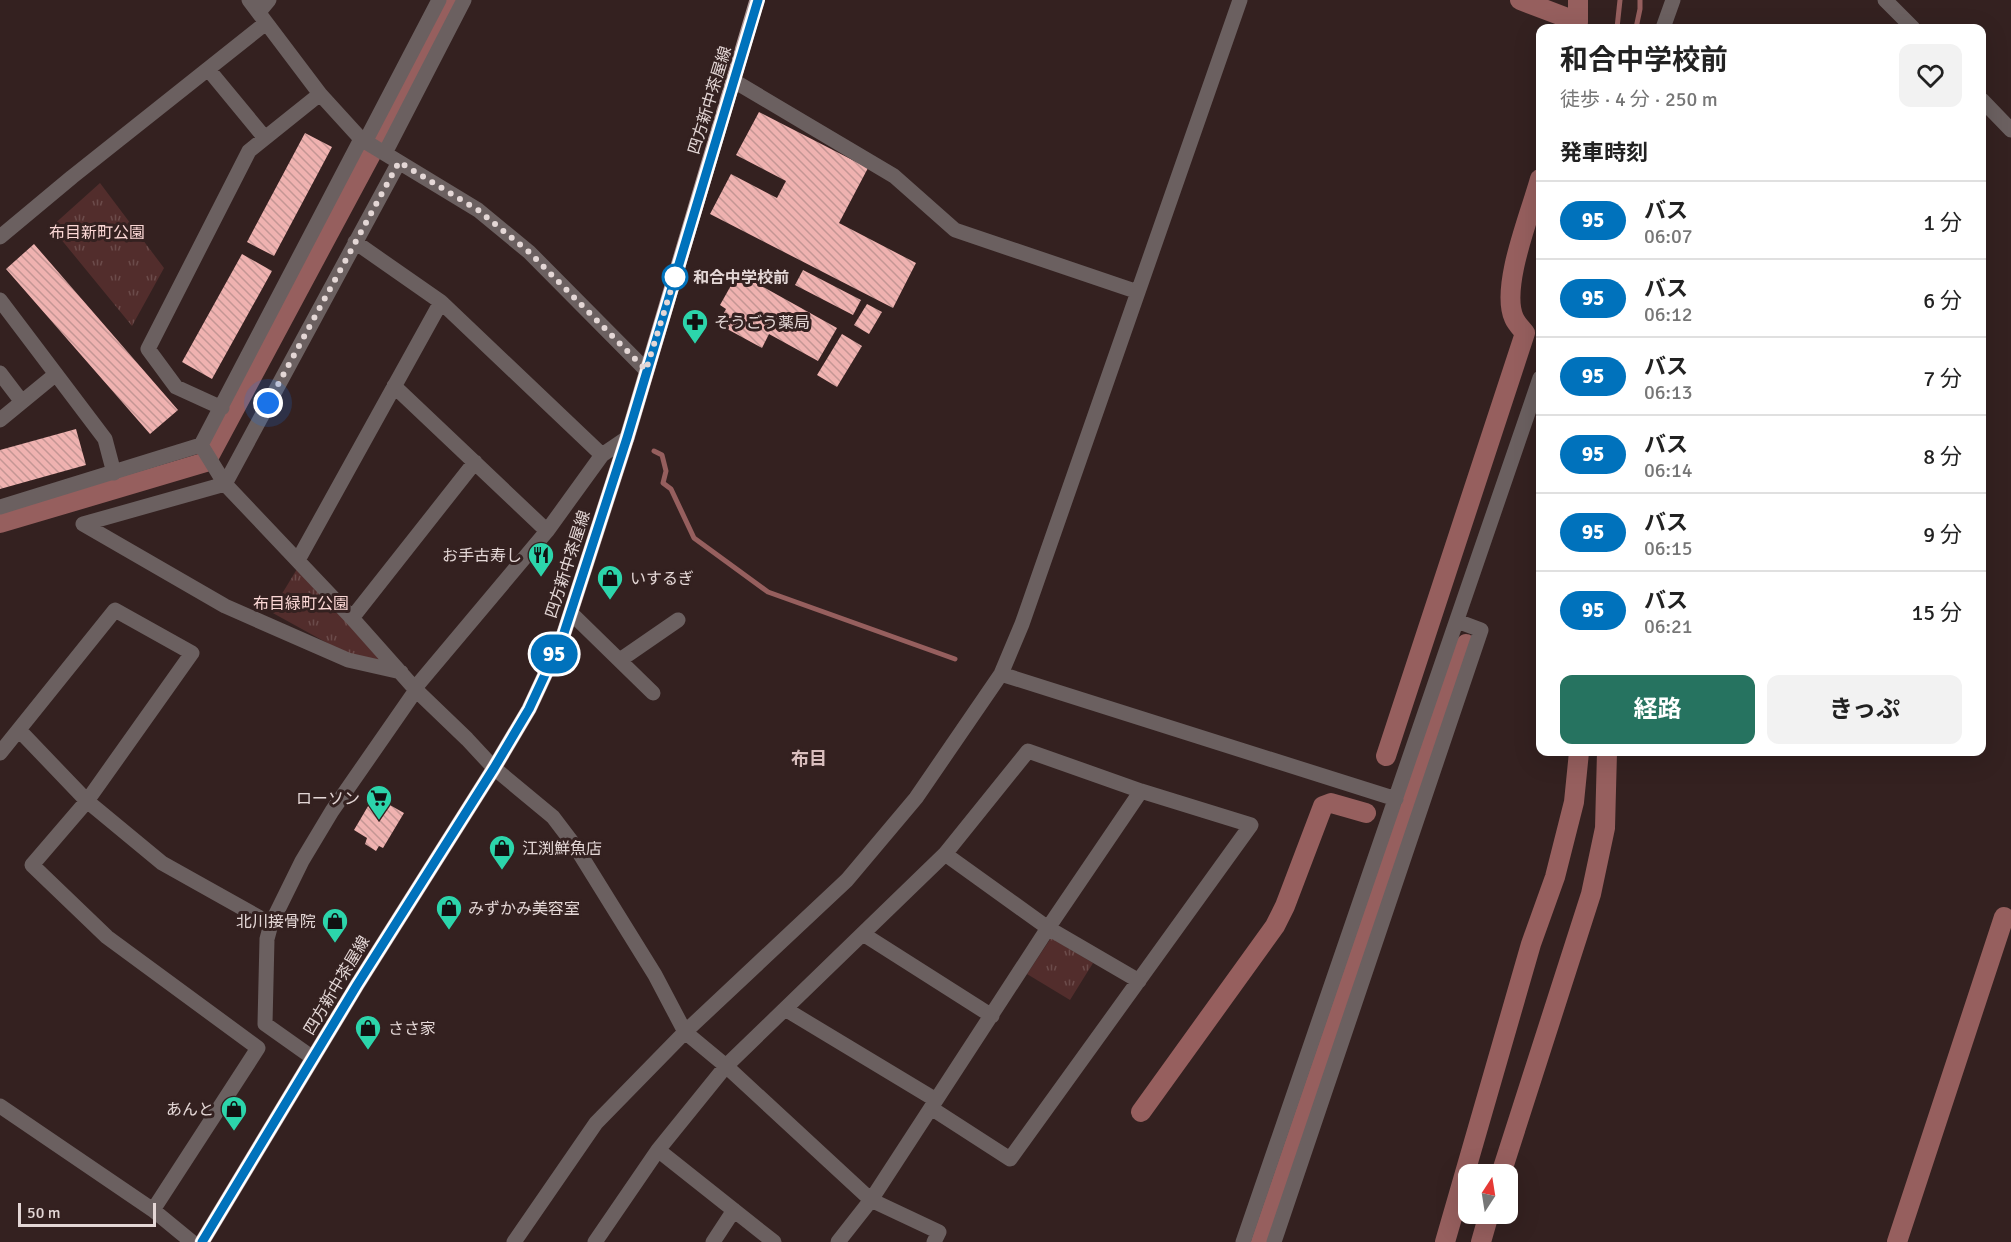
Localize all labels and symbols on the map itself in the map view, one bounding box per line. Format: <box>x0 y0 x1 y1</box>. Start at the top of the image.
street label: 四方新中茶屋線 <box>684 44 736 157</box>
park label: 布目新町公園 <box>49 223 145 243</box>
marker: 和合中学校前 <box>662 264 688 290</box>
place label: 和合中学校前 <box>693 268 789 288</box>
pharmacy icon: そうごう薬局 <box>680 307 710 345</box>
place label: そうごう薬局 <box>714 313 810 333</box>
your location <box>253 388 283 418</box>
street label: 四方新中茶屋線 <box>541 508 595 621</box>
restaurant icon: お手古寿し <box>526 540 556 578</box>
place label: お手古寿し <box>442 546 522 566</box>
shop icon: いするぎ <box>595 563 625 601</box>
place label: いするぎ <box>630 569 694 589</box>
park label: 布目緑町公園 <box>253 594 349 614</box>
line badge: 95 <box>527 634 581 674</box>
district label: 布目 <box>791 748 827 770</box>
supermarket icon: ローソン <box>364 783 394 821</box>
place label: ローソン <box>296 789 360 809</box>
shop icon: 江渕鮮魚店 <box>487 833 517 871</box>
place label: 江渕鮮魚店 <box>522 839 602 859</box>
shop icon: みずかみ美容室 <box>434 893 464 931</box>
place label: みずかみ美容室 <box>468 899 580 919</box>
shop icon: 北川接骨院 <box>320 906 350 944</box>
place label: 北川接骨院 <box>236 912 316 932</box>
street label: 四方新中茶屋線 <box>299 932 374 1039</box>
shop icon: ささ家 <box>353 1013 383 1051</box>
place label: ささ家 <box>388 1019 436 1039</box>
shop icon: あんと <box>219 1094 249 1132</box>
place label: あんと <box>166 1100 214 1120</box>
north arrow <box>1458 1164 1518 1224</box>
scale bar <box>18 1200 156 1228</box>

